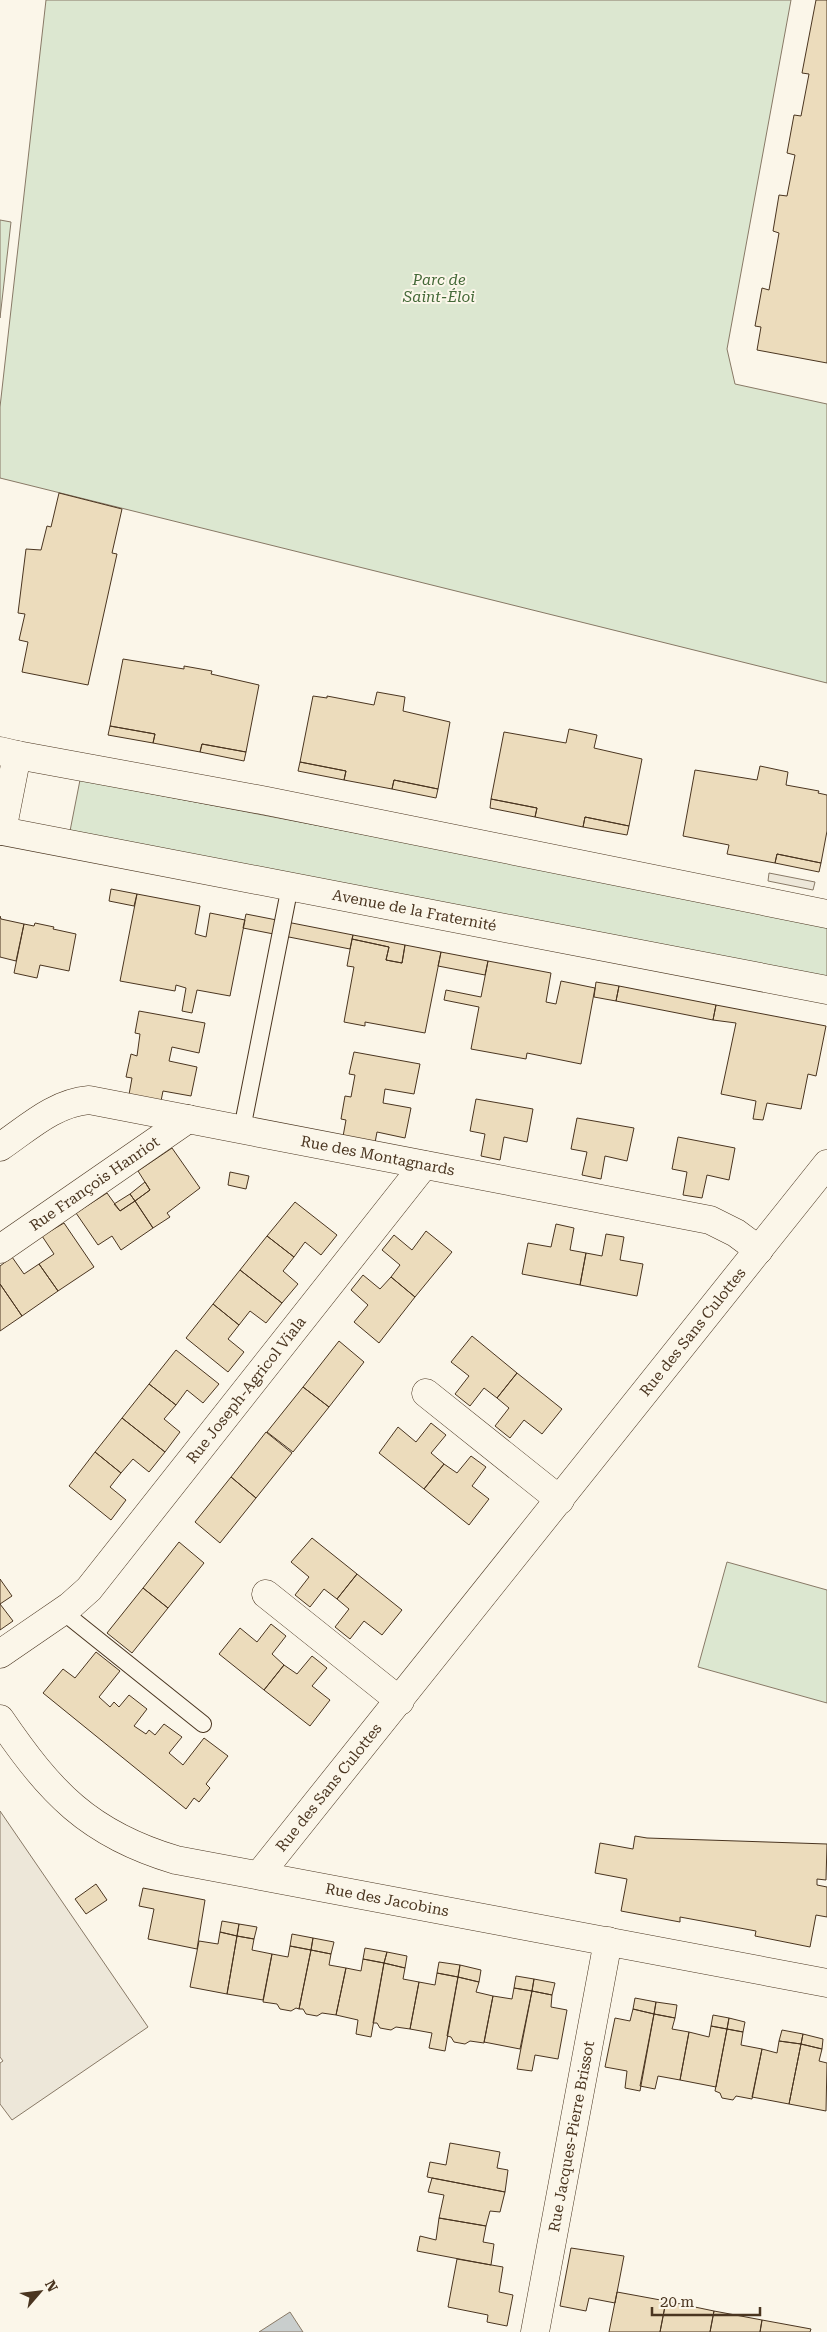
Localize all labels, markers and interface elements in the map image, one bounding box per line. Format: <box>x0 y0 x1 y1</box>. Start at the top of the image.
park label: Parc de Saint-Éloi <box>402 271 475 306</box>
street label: Avenue de la Fraternité <box>331 886 498 935</box>
street label: Rue François Hanriot <box>26 1132 163 1235</box>
street label: Rue des Montagnards <box>299 1132 456 1179</box>
street label: Rue des Sans Culottes <box>636 1264 750 1400</box>
street label: Rue Joseph-Agricol Viala <box>183 1313 310 1467</box>
street label: Rue des Sans Culottes <box>272 1720 386 1855</box>
street label: Rue des Jacobins <box>324 1879 450 1920</box>
street label: Rue Jacques-Pierre Brissot <box>545 2039 598 2233</box>
north arrow <box>15 2267 65 2317</box>
text: N <box>42 2277 61 2295</box>
scale bar <box>652 2284 760 2316</box>
text: 20 m <box>660 2293 695 2311</box>

